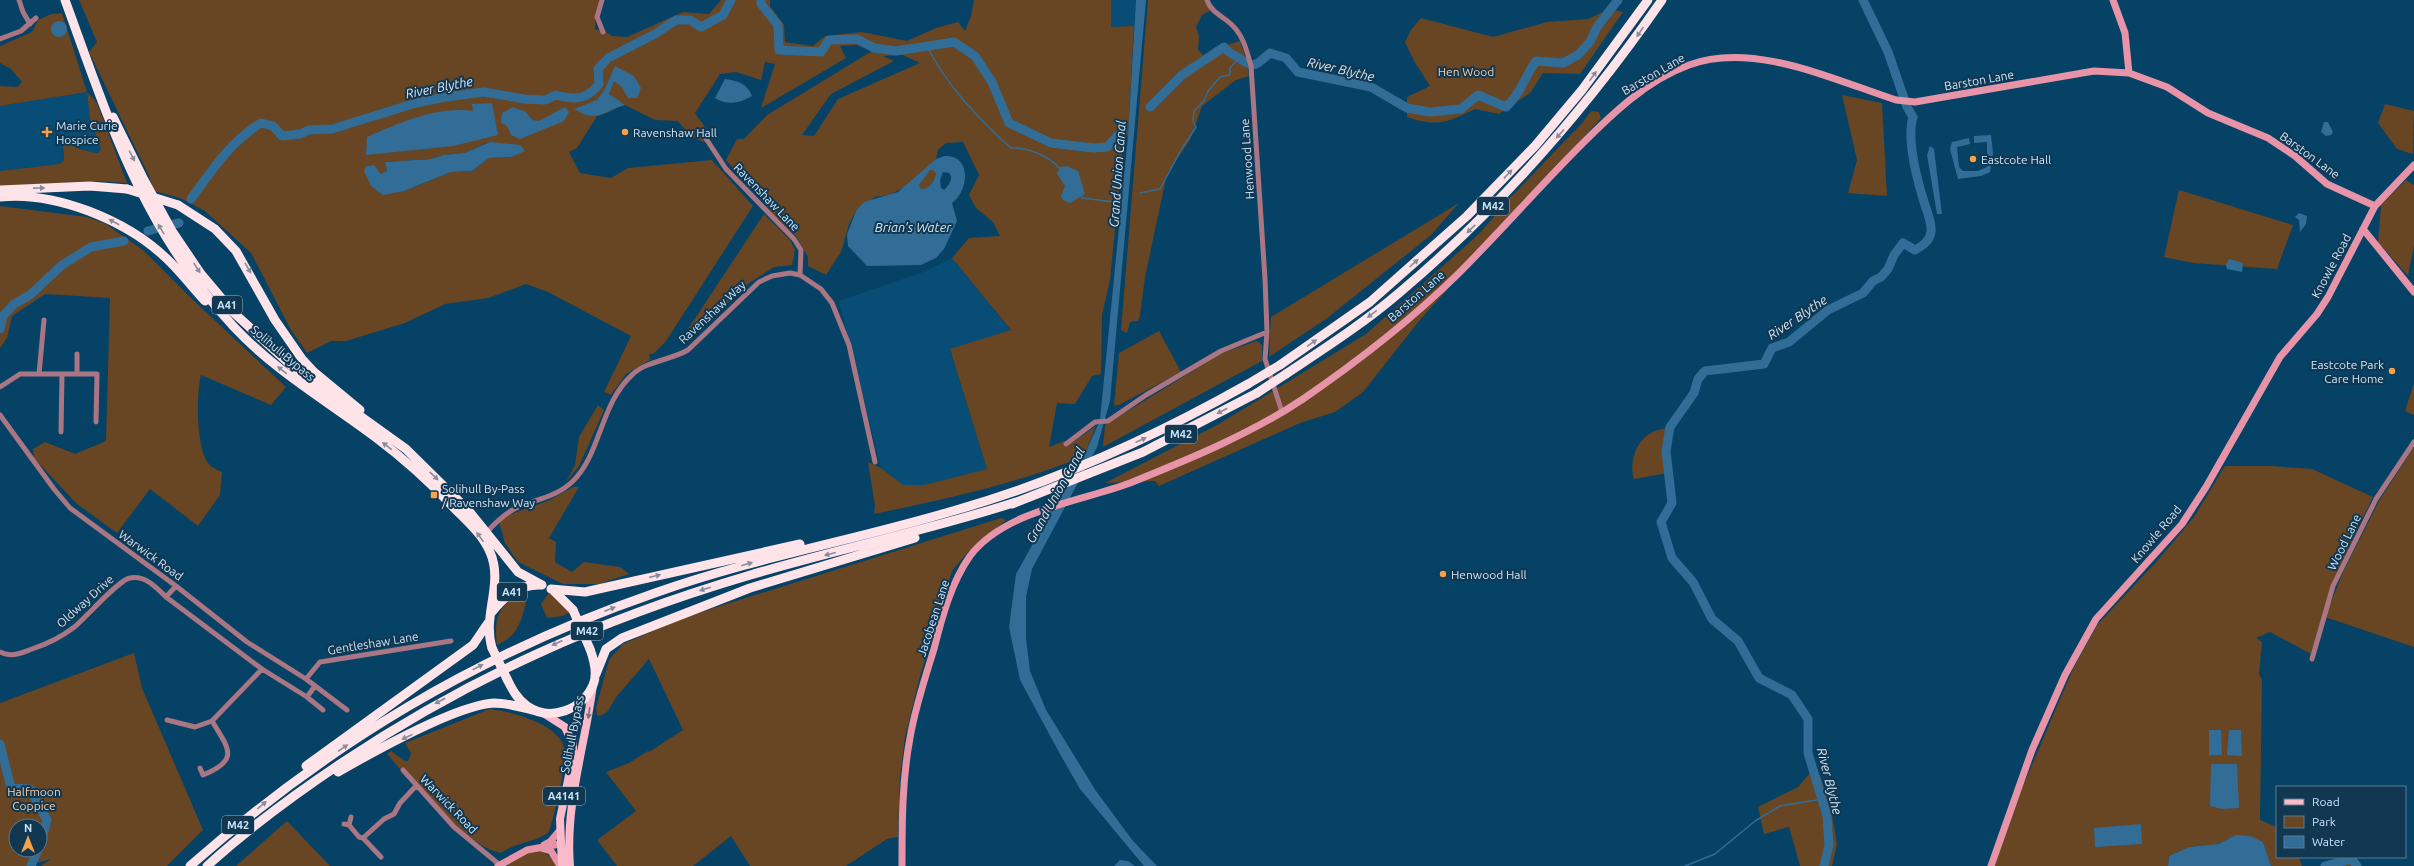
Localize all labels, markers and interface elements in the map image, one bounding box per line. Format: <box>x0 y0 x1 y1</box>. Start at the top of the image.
one-way arrow <box>1636 27 1644 37</box>
street label: Barston Lane <box>1619 51 1687 97</box>
water label: River Blythe <box>1306 54 1376 84</box>
park label: Hen Wood <box>1438 65 1494 78</box>
street label: Barston Lane <box>1943 67 2015 93</box>
one-way arrow <box>1589 70 1597 81</box>
water label: River Blythe <box>404 74 474 100</box>
street label: Henwood Lane <box>1238 118 1256 200</box>
place label: Marie Curie Hospice <box>56 119 118 146</box>
water label: Grand Union Canal <box>1106 120 1128 228</box>
marker: Marie Curie Hospice <box>41 126 53 138</box>
place label: Ravenshaw Hall <box>633 126 717 139</box>
marker: Ravenshaw Hall <box>620 127 630 137</box>
one-way arrow <box>1555 129 1564 139</box>
street label: Barston Lane <box>2278 129 2342 181</box>
one-way arrow <box>128 150 135 162</box>
place label: Eastcote Hall <box>1981 153 2051 166</box>
marker: Eastcote Hall <box>1968 154 1978 164</box>
street label: Ravenshaw Lane <box>731 160 803 234</box>
one-way arrow <box>1504 169 1513 179</box>
one-way arrow <box>33 185 46 191</box>
road number: M42 <box>1477 197 1509 215</box>
one-way arrow <box>108 219 120 226</box>
water label: Brian's Water <box>875 220 952 234</box>
one-way arrow <box>157 223 164 235</box>
one-way arrow <box>1466 224 1476 234</box>
street label: Knowle Road <box>2309 232 2353 300</box>
one-way arrow <box>1409 258 1419 268</box>
one-way arrow <box>194 262 201 274</box>
one-way arrow <box>244 263 251 274</box>
street label: Barston Lane <box>1385 268 1447 324</box>
street label: Ravenshaw Way <box>676 278 748 346</box>
water label: River Blythe <box>1765 292 1830 342</box>
road number: A41 <box>212 296 242 314</box>
one-way arrow <box>1367 309 1378 318</box>
street label: Solihull Bypass <box>249 323 317 383</box>
one-way arrow <box>1307 339 1317 347</box>
place label: Eastcote Park Care Home <box>2311 358 2384 385</box>
one-way arrow <box>277 365 287 374</box>
marker: Eastcote Park Care Home <box>2387 366 2397 376</box>
one-way arrow <box>1217 408 1228 415</box>
road number: M42 <box>1165 425 1197 443</box>
one-way arrow <box>1135 437 1146 443</box>
one-way arrow <box>381 442 392 451</box>
water label: Grand Union Canal <box>1023 444 1087 545</box>
one-way arrow <box>429 471 439 480</box>
place label: Solihull By-Pass / Ravenshaw Way <box>441 482 535 509</box>
marker: Solihull By-Pass / Ravenshaw Way <box>429 490 439 500</box>
street label: Knowle Road <box>2128 503 2184 565</box>
street label: Wood Lane <box>2325 512 2363 572</box>
street label: Warwick Road <box>116 527 186 583</box>
one-way arrow <box>476 531 484 542</box>
one-way arrow <box>824 552 836 558</box>
one-way arrow <box>741 561 753 567</box>
place label: Henwood Hall <box>1451 568 1527 581</box>
marker: Henwood Hall <box>1438 569 1448 579</box>
street label: Oldway Drive <box>54 572 116 630</box>
one-way arrow <box>649 573 661 579</box>
street label: Jacobean Lane <box>914 578 952 658</box>
road number: A41 <box>497 583 527 601</box>
one-way arrow <box>699 586 711 592</box>
one-way arrow <box>605 606 617 612</box>
road number: M42 <box>571 622 603 640</box>
street label: Gentleshaw Lane <box>327 629 419 657</box>
one-way arrow <box>551 640 562 646</box>
one-way arrow <box>472 663 484 670</box>
street label: Solihull Bypass <box>558 694 586 774</box>
one-way arrow <box>435 698 446 705</box>
one-way arrow <box>586 707 592 719</box>
one-way arrow <box>402 733 413 740</box>
one-way arrow <box>338 744 348 752</box>
water label: River Blythe <box>1815 746 1845 816</box>
street label: Warwick Road <box>418 772 480 836</box>
park label: Halfmoon Coppice <box>7 785 61 812</box>
legend <box>2276 786 2406 858</box>
road number: A4141 <box>543 787 585 805</box>
text: Road <box>2312 795 2340 808</box>
one-way arrow <box>257 800 268 809</box>
text: Park <box>2312 815 2336 828</box>
road number: M42 <box>222 816 254 834</box>
north arrow <box>8 818 48 858</box>
text: N <box>24 822 32 834</box>
text: Water <box>2312 835 2345 848</box>

